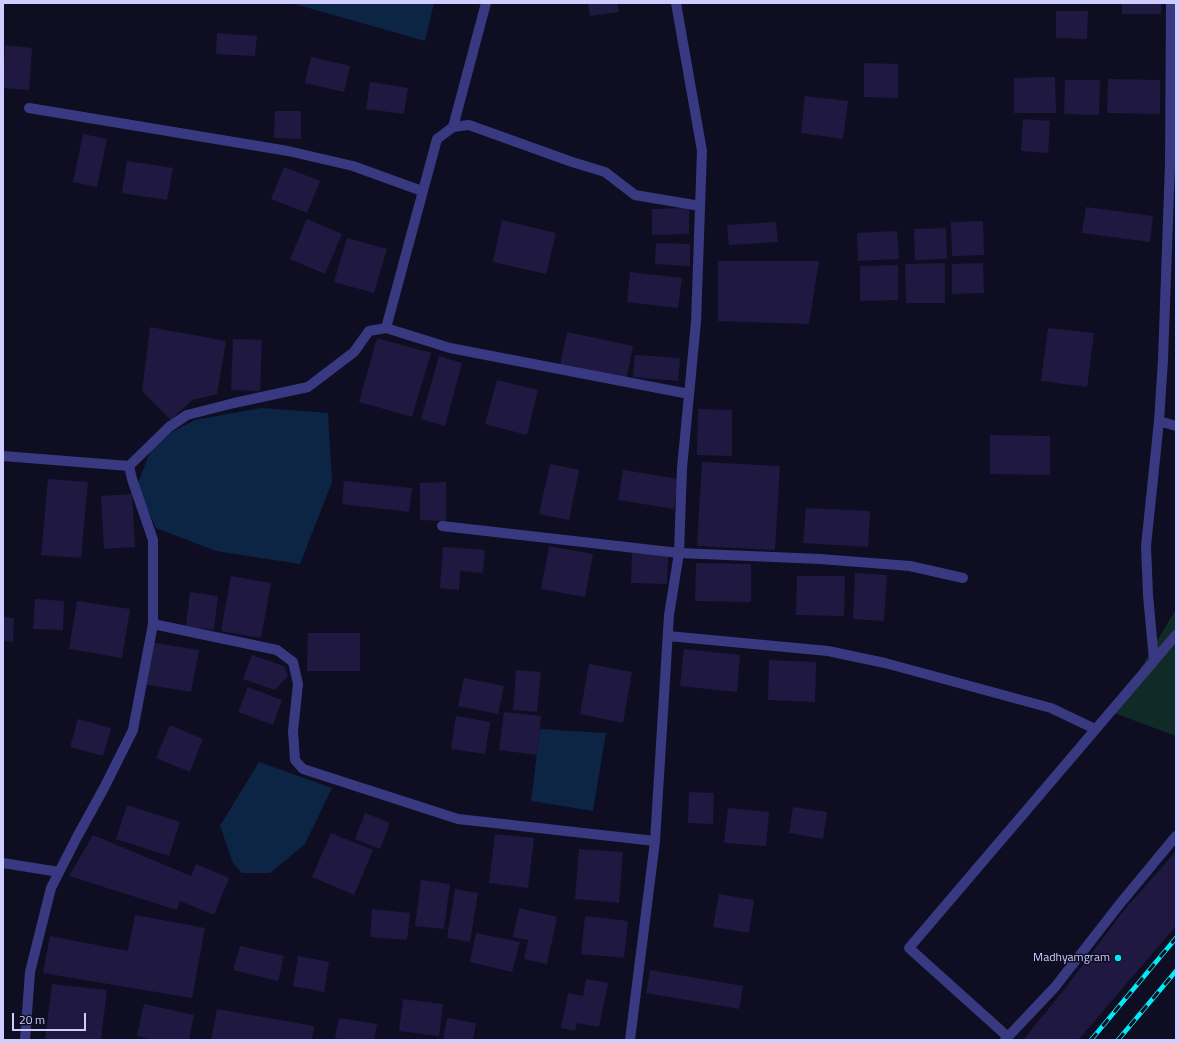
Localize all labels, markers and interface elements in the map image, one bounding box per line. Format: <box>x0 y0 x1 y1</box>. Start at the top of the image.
place label: Madhyamgram <box>1033 951 1110 965</box>
marker: Madhyamgram <box>1113 953 1123 963</box>
scale bar <box>14 1005 88 1031</box>
text: 20 m <box>19 1010 45 1029</box>

